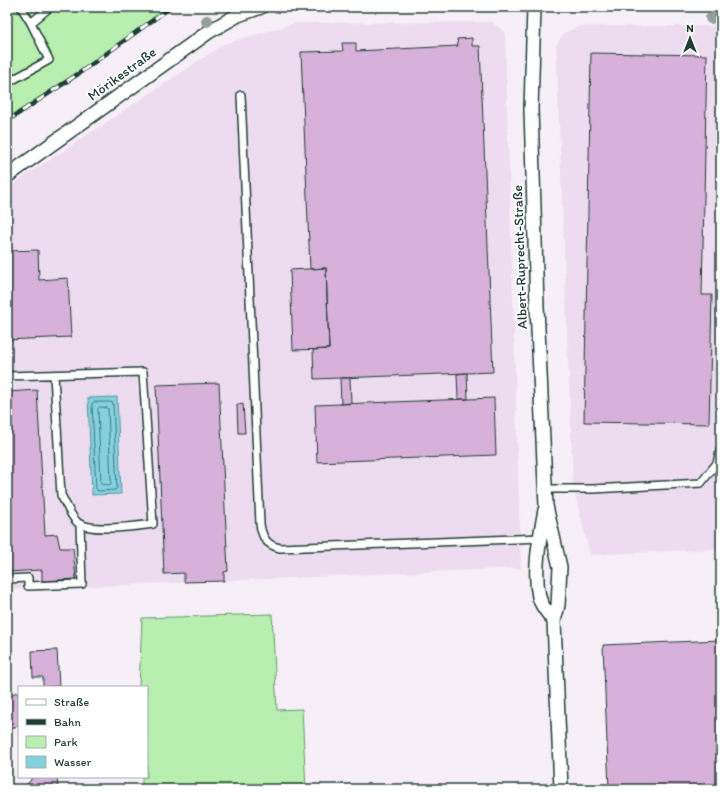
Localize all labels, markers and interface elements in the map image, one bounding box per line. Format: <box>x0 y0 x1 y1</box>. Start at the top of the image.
north arrow <box>670 18 710 58</box>
text: N <box>686 22 694 35</box>
street label: Mörikestraße <box>84 43 160 105</box>
street label: Albert-Ruprecht-Straße <box>509 184 531 329</box>
legend <box>18 686 148 778</box>
text: Straße <box>54 695 89 709</box>
text: Bahn <box>54 715 81 729</box>
text: Park <box>54 735 78 749</box>
text: Wasser <box>54 755 91 769</box>

